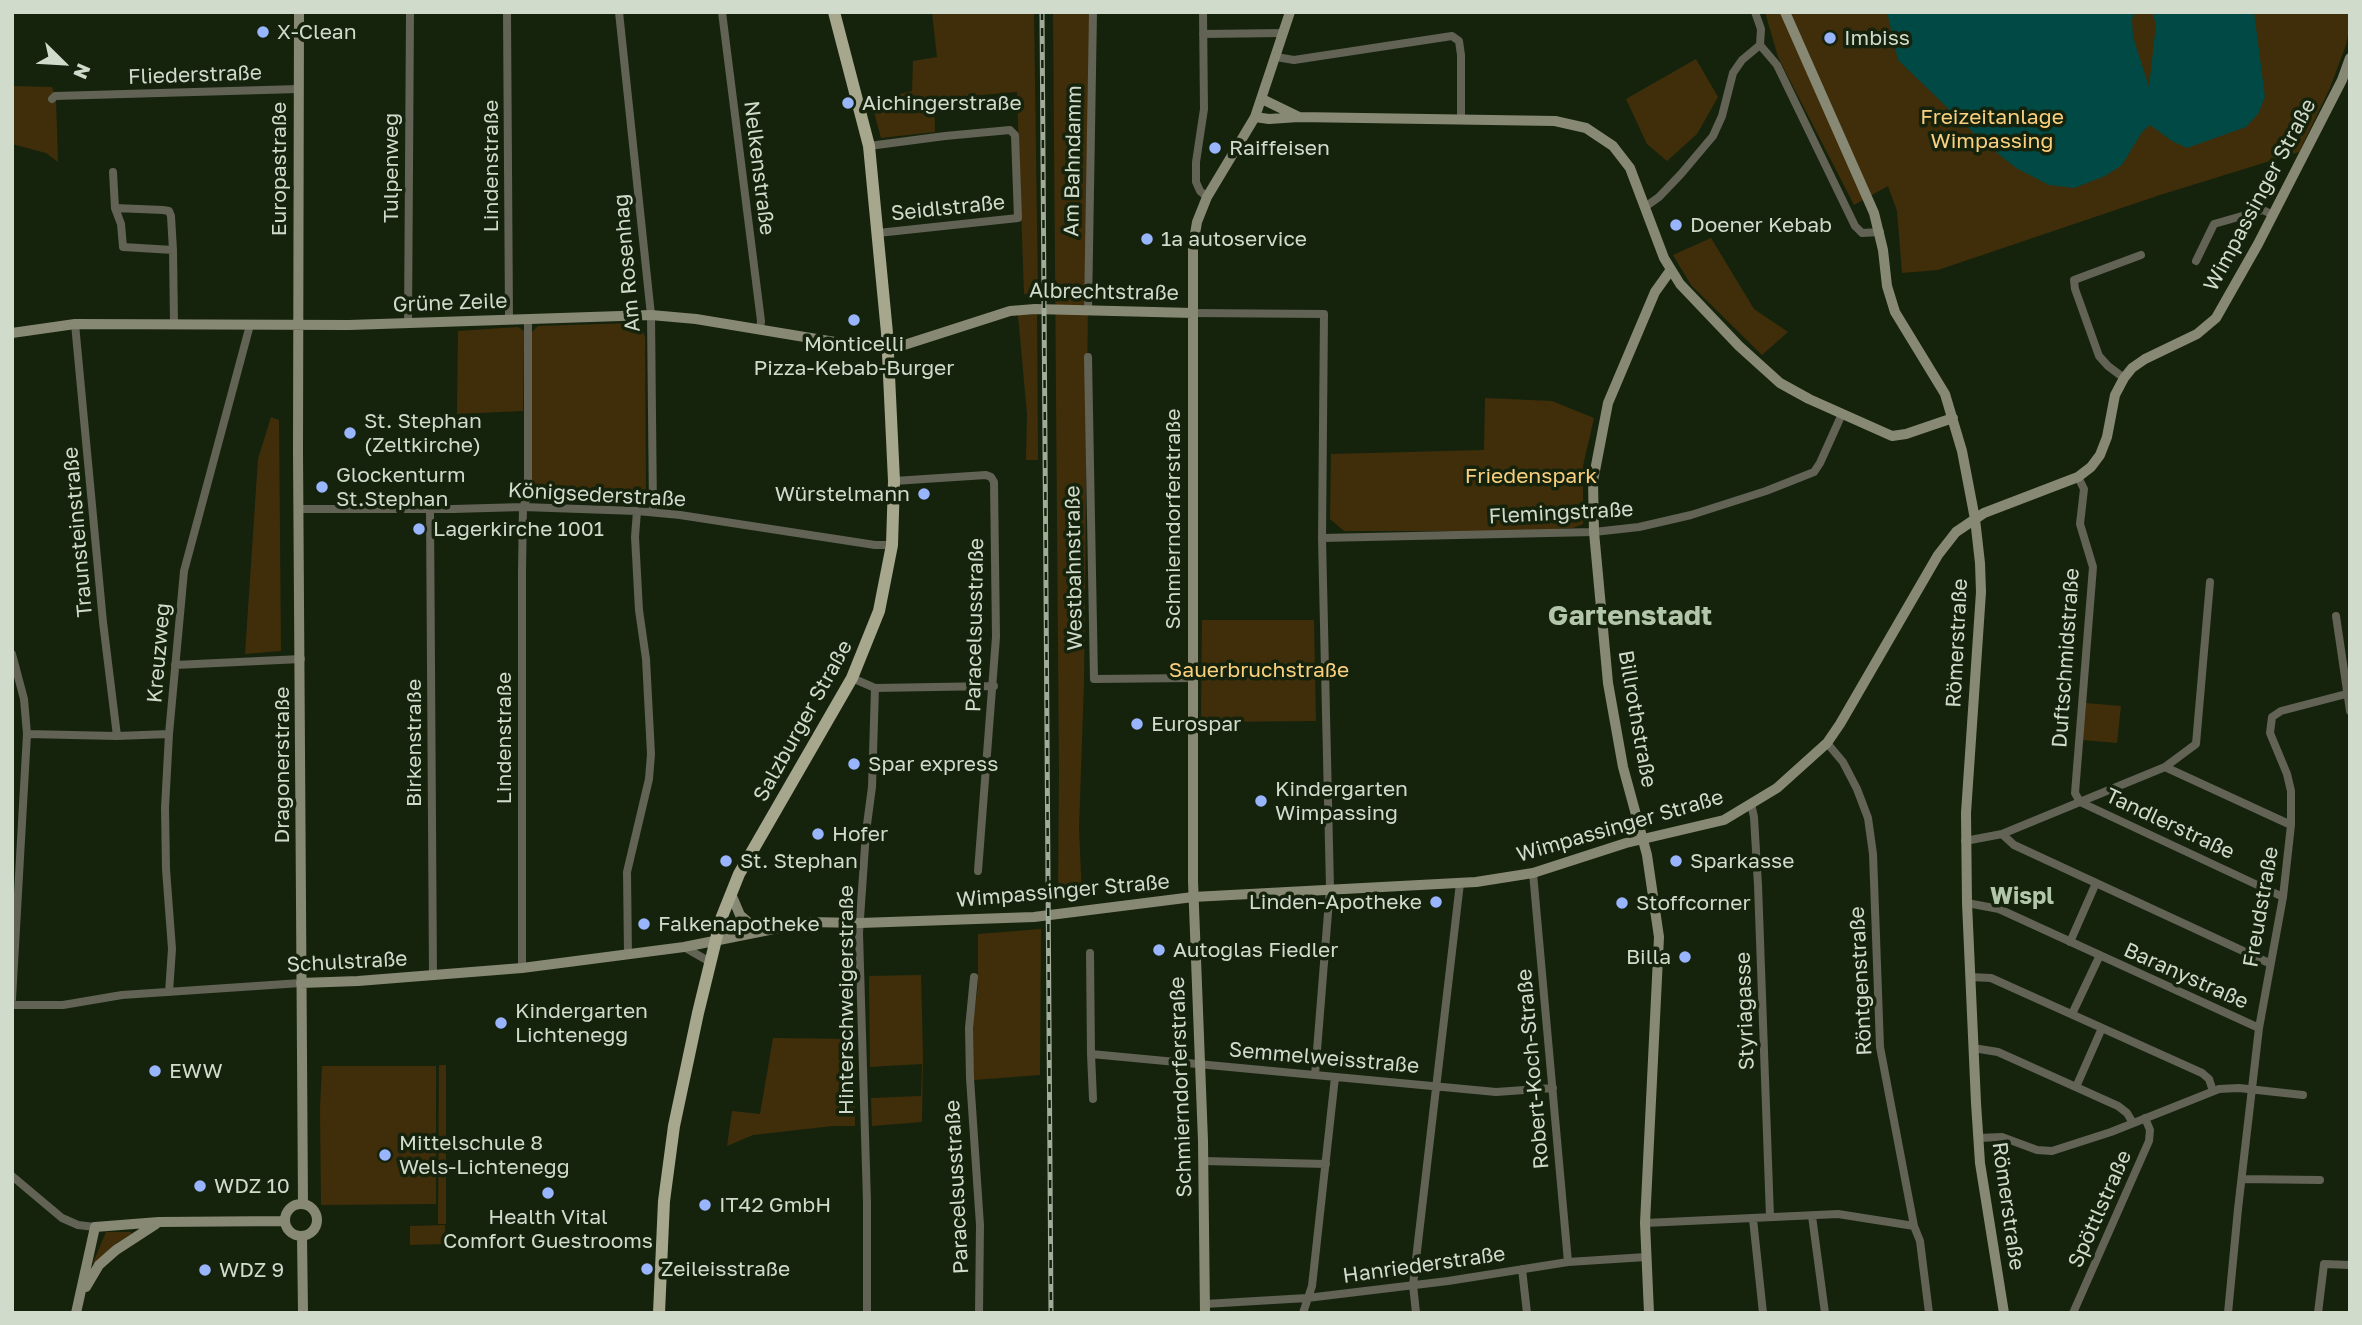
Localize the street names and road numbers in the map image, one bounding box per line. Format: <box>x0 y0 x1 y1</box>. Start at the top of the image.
street label: Fliederstraße <box>128 60 262 90</box>
street label: Am Bahndamm <box>1059 85 1087 237</box>
street label: Wimpassinger Straße <box>2199 95 2321 295</box>
street label: Nelkenstraße <box>738 99 780 237</box>
street label: Lindenstraße <box>478 100 504 232</box>
street label: Europastraße <box>266 102 292 236</box>
street label: Tulpenweg <box>378 113 404 223</box>
street label: Seidlstraße <box>890 189 1006 227</box>
street label: Am Rosenhag <box>608 193 646 333</box>
street label: Albrechtstraße <box>1029 278 1179 306</box>
street label: Grüne Zeile <box>392 288 508 318</box>
street label: Schmierndorferstraße <box>1160 409 1186 629</box>
street label: Traunsteinstraße <box>58 446 98 618</box>
street label: Königsederstraße <box>507 478 687 512</box>
street label: Westbahnstraße <box>1060 485 1088 651</box>
street label: Flemingstraße <box>1488 497 1634 529</box>
street label: Paracelsusstraße <box>961 538 989 712</box>
street label: Duftschmidstraße <box>2047 567 2085 749</box>
street label: Römerstraße <box>1941 578 1973 708</box>
street label: Kreuzweg <box>142 602 176 704</box>
street label: Salzburger Straße <box>748 636 858 806</box>
street label: Billrothstraße <box>1613 648 1661 790</box>
street label: Lindenstraße <box>491 672 517 804</box>
street label: Birkenstraße <box>401 679 427 807</box>
street label: Dragonerstraße <box>269 686 295 844</box>
street label: Tandlerstraße <box>2101 783 2239 865</box>
street label: Wimpassinger Straße <box>1514 784 1726 868</box>
street label: Freudstraße <box>2238 845 2284 969</box>
street label: Wimpassinger Straße <box>955 869 1171 913</box>
street label: Hinterschweigerstraße <box>833 885 859 1115</box>
street label: Röntgenstraße <box>1845 906 1877 1056</box>
street label: Baranystraße <box>2120 937 2252 1015</box>
street label: Schulstraße <box>286 946 408 978</box>
street label: Styriagasse <box>1730 951 1760 1071</box>
street label: Robert-Koch-Straße <box>1512 968 1554 1170</box>
street label: Schmierndorferstraße <box>1165 976 1197 1198</box>
street label: Semmelweisstraße <box>1228 1037 1420 1079</box>
street label: Paracelsusstraße <box>940 1099 974 1275</box>
street label: Römerstraße <box>1987 1140 2029 1272</box>
street label: Spöttlstraße <box>2063 1146 2137 1272</box>
street label: Hanriederstraße <box>1341 1241 1507 1289</box>

